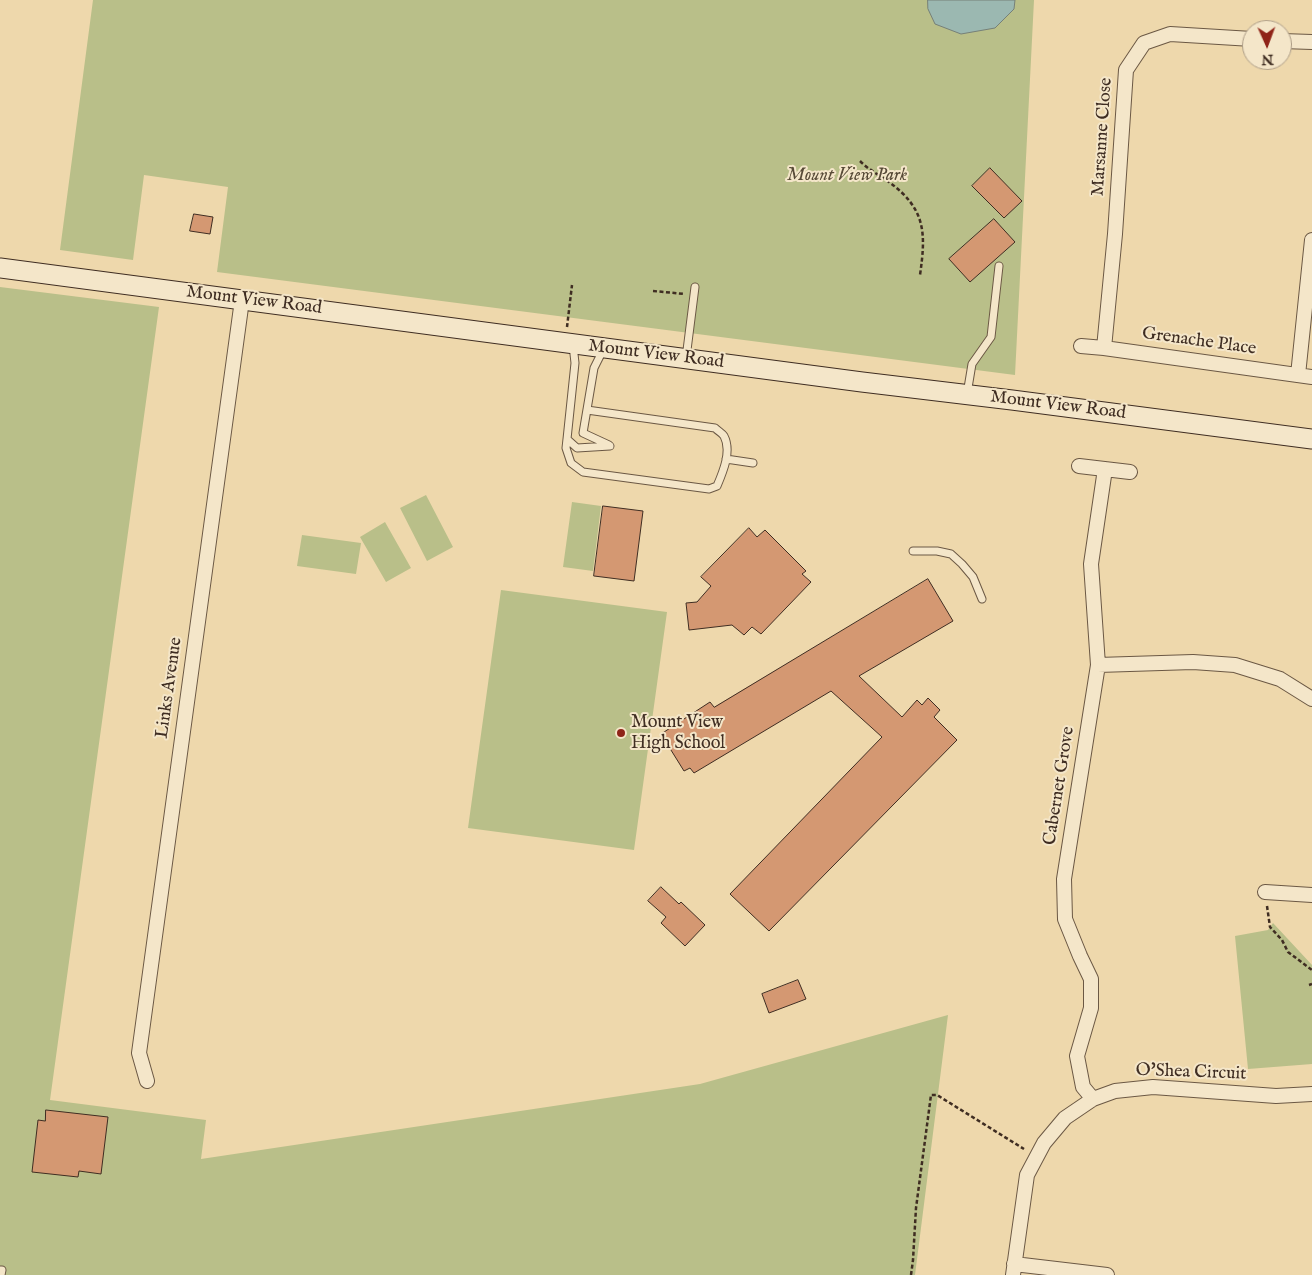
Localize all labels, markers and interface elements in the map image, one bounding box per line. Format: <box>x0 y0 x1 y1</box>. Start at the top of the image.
north arrow <box>1242 20 1292 70</box>
text: N <box>1261 50 1274 68</box>
street label: Marsanne Close <box>1088 77 1118 197</box>
park label: Mount View Park <box>787 165 907 187</box>
street label: Mount View Road <box>185 282 323 320</box>
street label: Grenache Place <box>1141 323 1257 361</box>
street label: Mount View Road <box>587 336 725 374</box>
street label: Mount View Road <box>989 387 1127 425</box>
street label: Links Avenue <box>152 636 188 740</box>
place label: Mount View High School <box>631 712 725 754</box>
street label: Cabernet Grove <box>1040 725 1080 847</box>
marker: Mount View High School <box>615 727 627 739</box>
street label: O'Shea Circuit <box>1135 1060 1247 1086</box>

